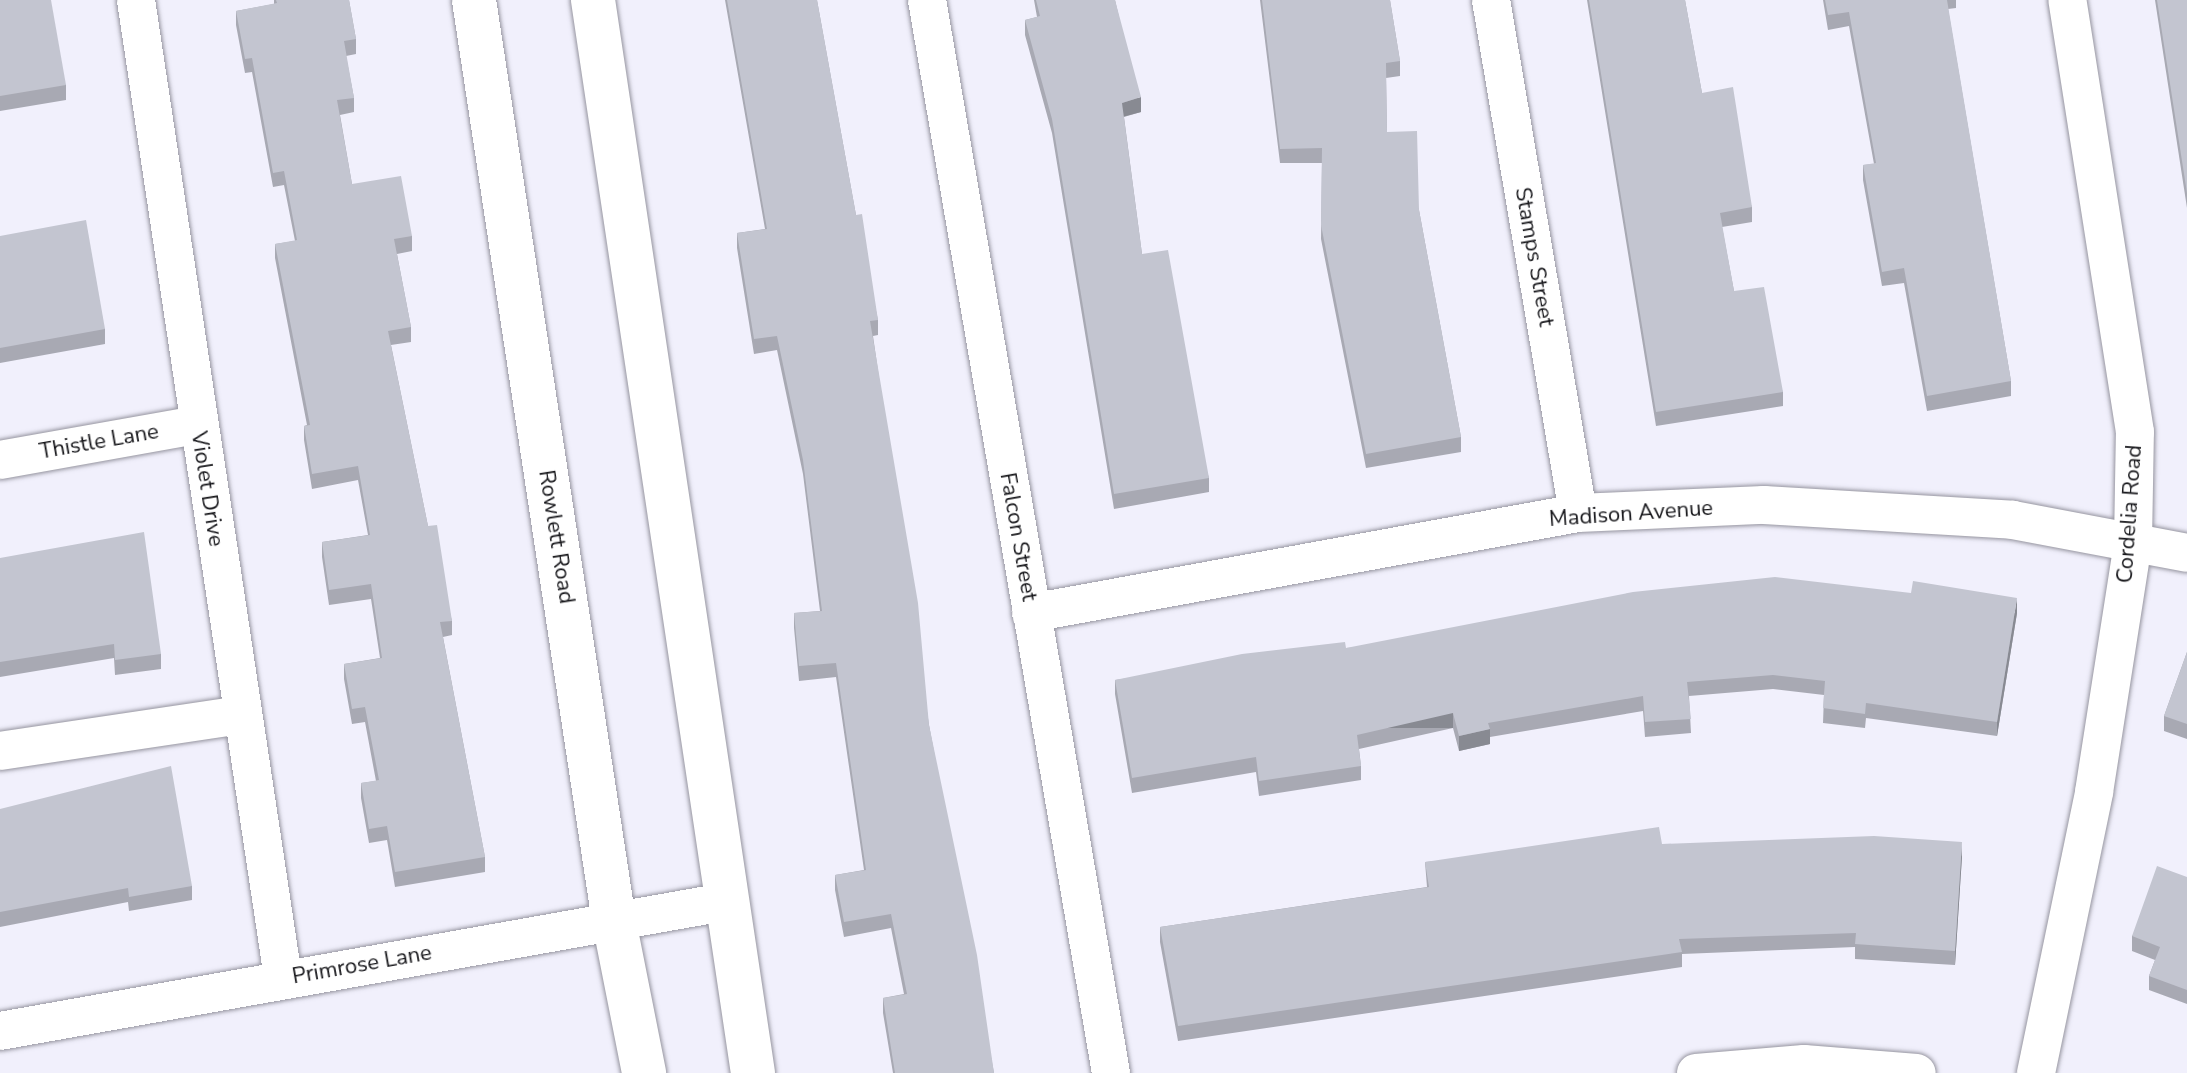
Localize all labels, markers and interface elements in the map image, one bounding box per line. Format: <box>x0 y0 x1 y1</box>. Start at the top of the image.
street label: Stamps Street <box>1509 185 1559 329</box>
street label: Thistle Lane <box>37 419 161 465</box>
street label: Violet Drive <box>185 430 229 548</box>
street label: Cordelia Road <box>2112 444 2148 584</box>
street label: Rowlett Road <box>532 468 580 606</box>
street label: Falcon Street <box>994 471 1042 603</box>
street label: Madison Avenue <box>1548 495 1714 533</box>
street label: Primrose Lane <box>290 940 434 990</box>

